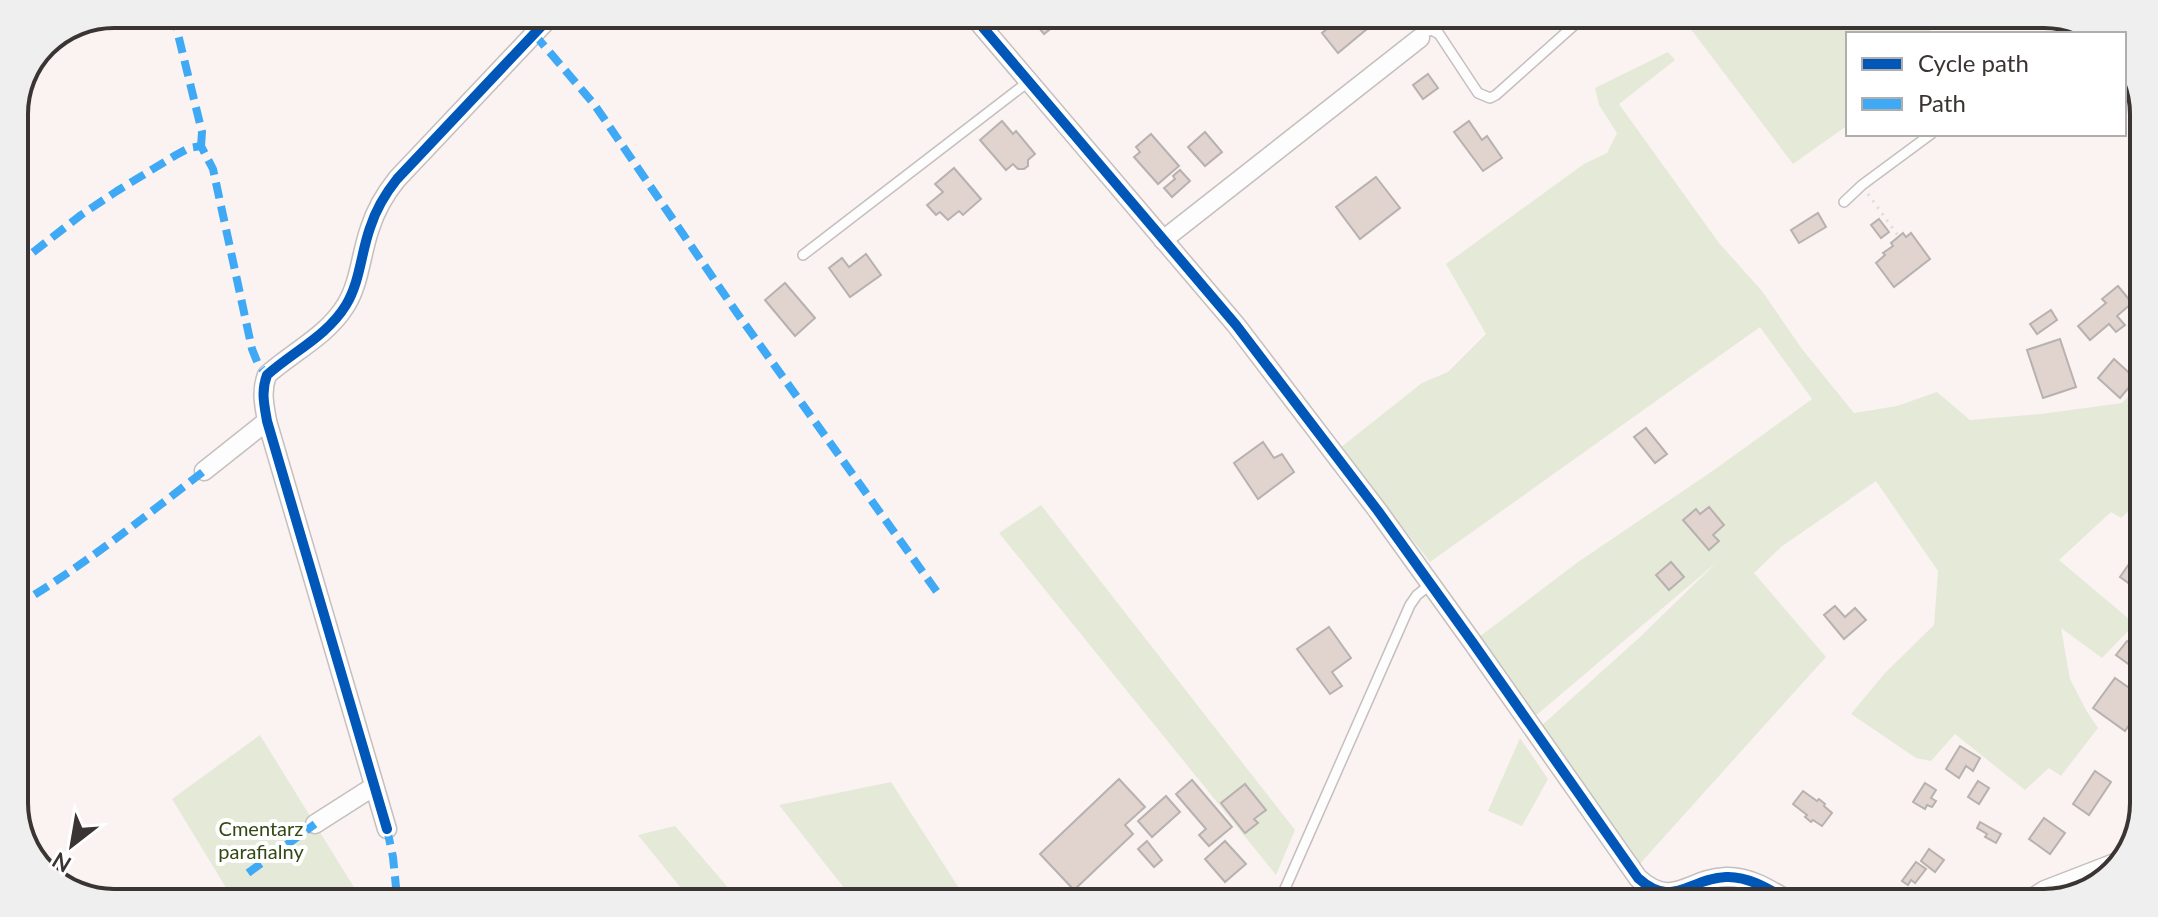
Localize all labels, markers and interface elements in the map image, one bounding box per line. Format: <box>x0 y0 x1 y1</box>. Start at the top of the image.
legend <box>1846 32 2126 136</box>
text: Cycle path <box>1918 48 2029 77</box>
text: Path <box>1918 88 1966 117</box>
north arrow <box>32 805 112 885</box>
park label: Cmentarz parafialny <box>218 816 304 863</box>
text: N <box>47 847 76 879</box>

